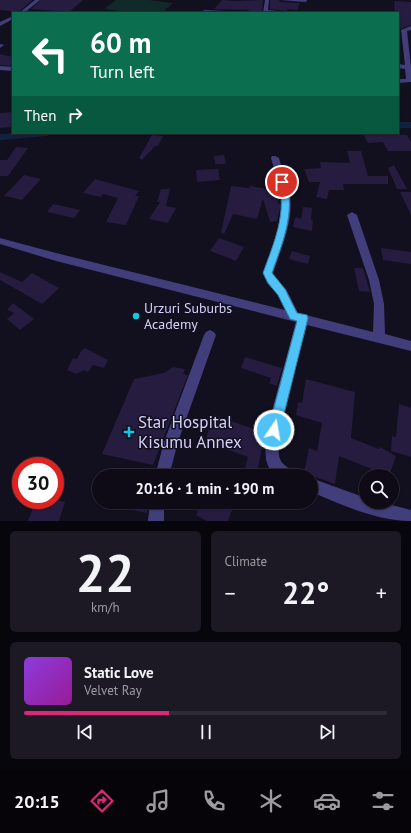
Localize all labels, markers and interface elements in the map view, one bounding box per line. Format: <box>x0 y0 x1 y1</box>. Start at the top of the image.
text: 60 m <box>90 24 151 61</box>
icon: left <box>24 28 76 80</box>
text: Turn left <box>90 60 155 83</box>
icon: right <box>64 104 86 126</box>
text: Then <box>24 106 56 125</box>
pin <box>265 165 299 199</box>
icon: arrive <box>271 171 293 193</box>
place label: Urzuri Suburbs Academy <box>144 299 232 333</box>
marker: Urzuri Suburbs Academy <box>131 311 141 321</box>
position arrow <box>253 409 295 451</box>
place label: Star Hospital Kisumu Annex <box>138 411 242 453</box>
marker: Star Hospital Kisumu Annex <box>123 426 135 438</box>
speed limit sign: 30 <box>12 457 64 509</box>
map controls <box>359 469 399 509</box>
button: search <box>359 469 399 509</box>
text: 20:16 · 1 min · 190 m <box>136 479 274 498</box>
text: 22 <box>76 539 135 606</box>
text: Climate <box>225 553 267 570</box>
text: 22° <box>282 573 329 612</box>
text: − <box>225 579 236 607</box>
text: + <box>376 579 387 607</box>
text: km/h <box>91 599 120 616</box>
text: Static Love <box>84 663 154 682</box>
text: Velvet Ray <box>84 682 142 699</box>
icon: previous <box>74 721 96 743</box>
icon: pause <box>195 721 217 743</box>
icon: next <box>316 721 338 743</box>
icon: directions <box>88 787 116 815</box>
icon: music <box>144 787 172 815</box>
icon: phone <box>200 787 228 815</box>
icon: climate <box>257 787 285 815</box>
icon: car <box>313 787 341 815</box>
icon: filters <box>369 787 397 815</box>
text: 20:15 <box>14 790 60 813</box>

